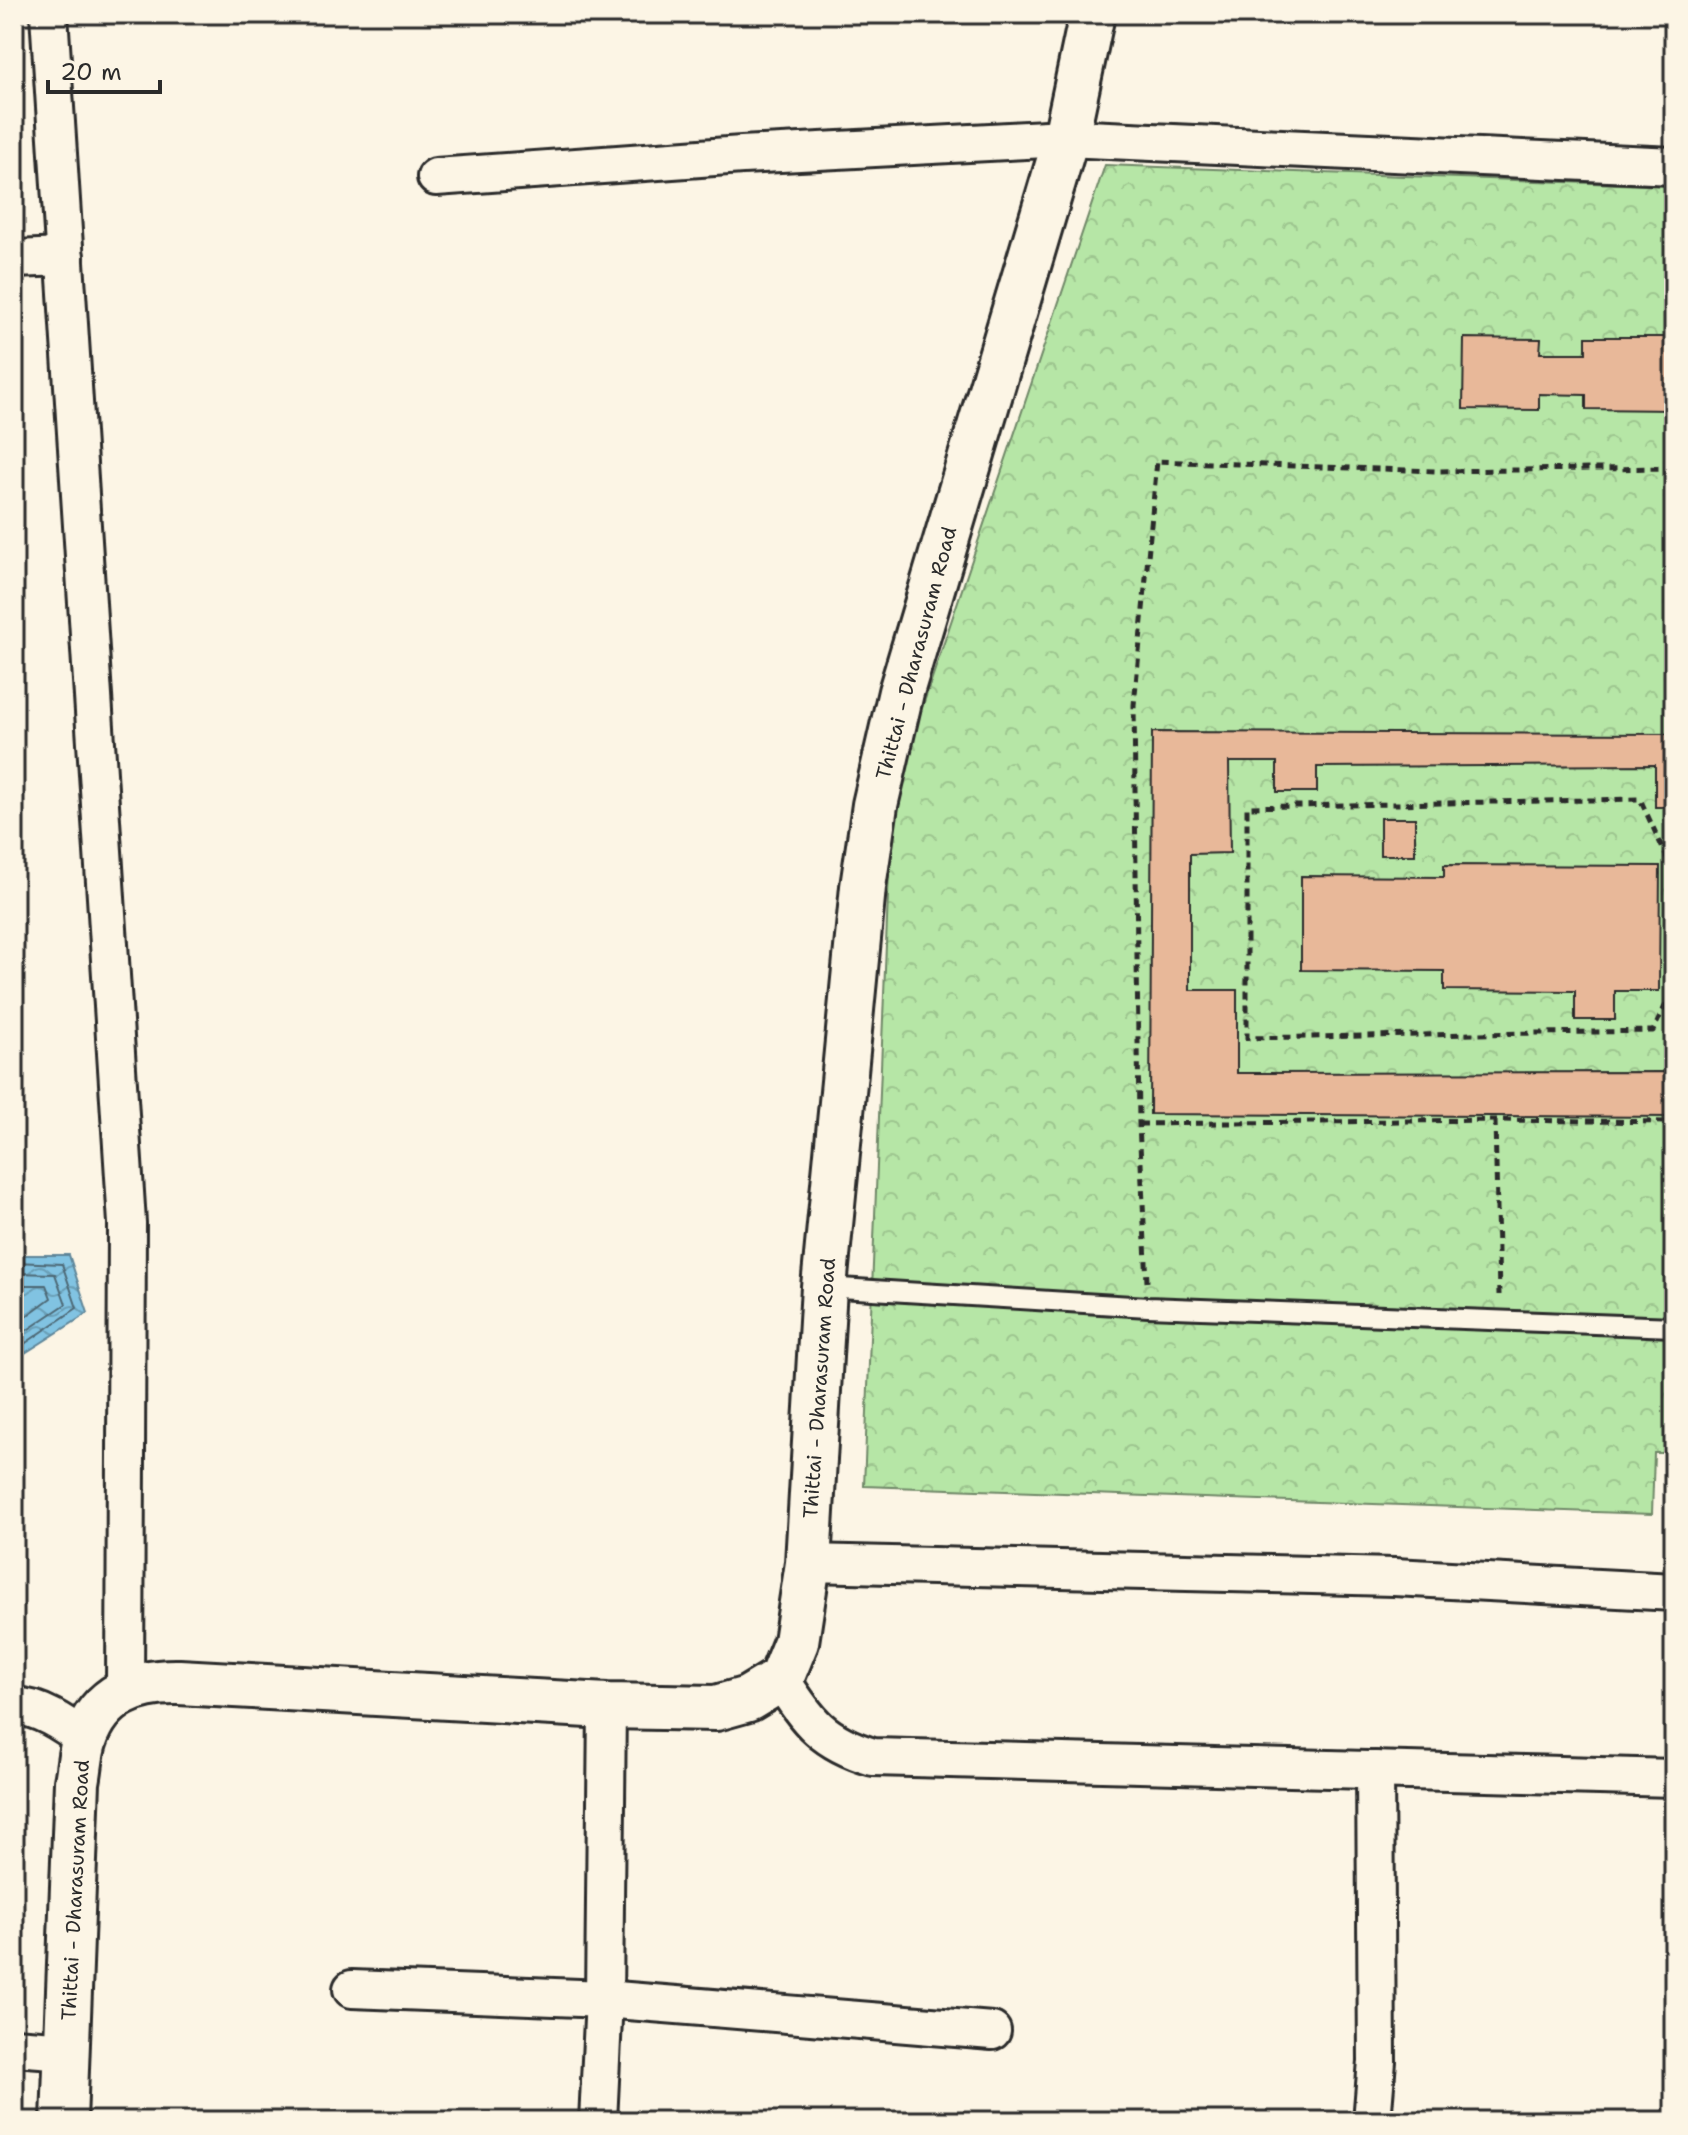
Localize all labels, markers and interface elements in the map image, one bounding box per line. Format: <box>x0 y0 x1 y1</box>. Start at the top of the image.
scale bar <box>48 44 160 94</box>
text: 20 m <box>60 56 122 88</box>
street label: Thittai - Dharasuram Road <box>870 523 962 782</box>
street label: Thittai - Dharasuram Road <box>797 1257 841 1519</box>
street label: Thittai - Dharasuram Road <box>55 1759 95 2021</box>

